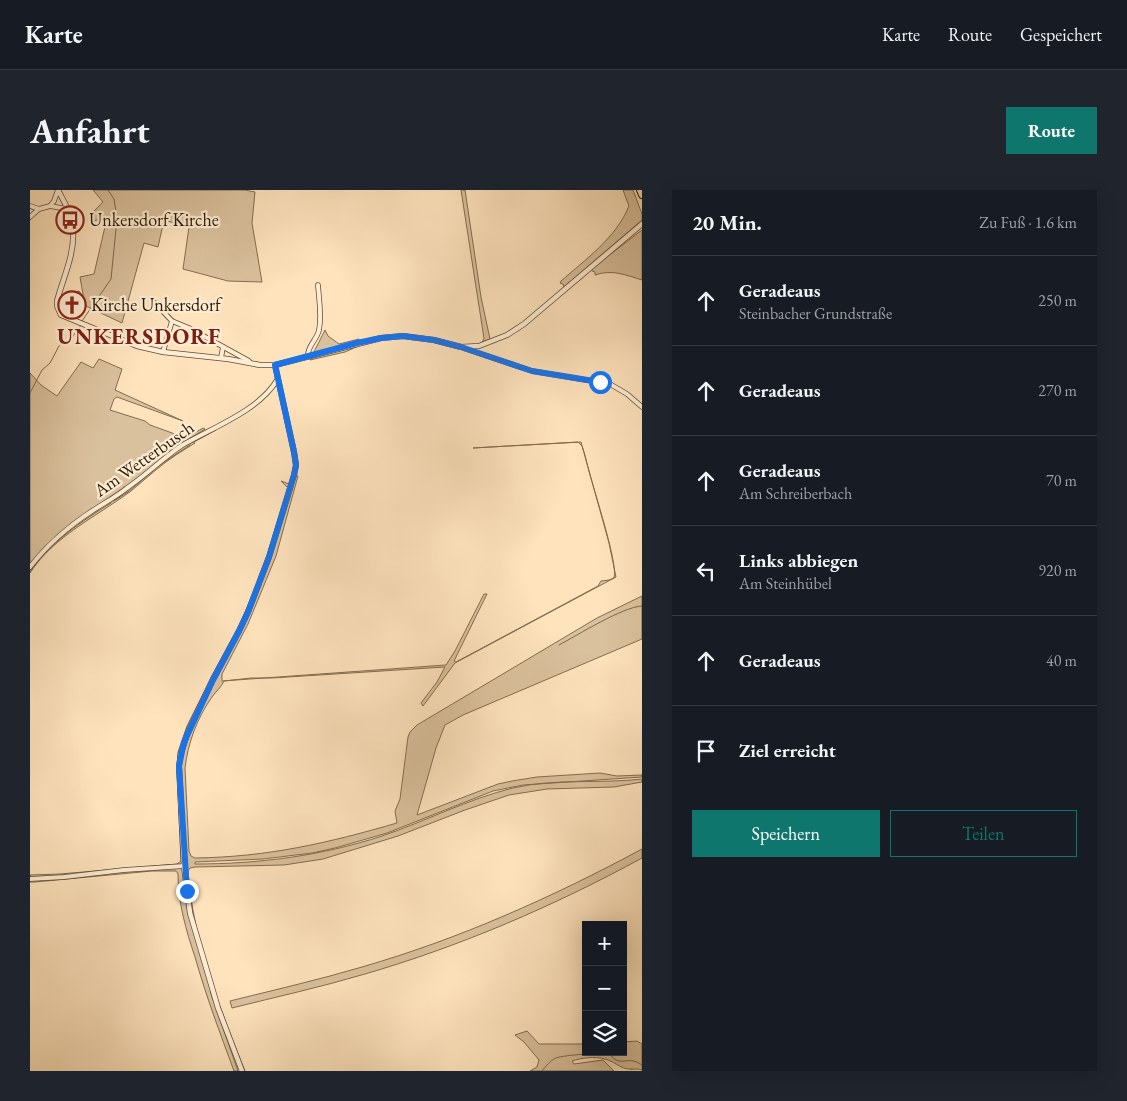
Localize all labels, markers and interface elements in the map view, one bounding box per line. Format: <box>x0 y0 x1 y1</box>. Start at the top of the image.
text: Karte <box>25 19 83 50</box>
text: Karte <box>882 23 920 46</box>
text: Route <box>948 23 992 46</box>
text: Gespeichert <box>1020 23 1102 46</box>
button: Route <box>1006 107 1097 154</box>
text: Anfahrt <box>30 108 150 153</box>
bus stop icon: Unkersdorf Kirche <box>55 205 85 235</box>
place label: Unkersdorf Kirche <box>89 208 219 231</box>
text: 20 Min. <box>692 209 762 236</box>
text: Zu Fuß · 1.6 km <box>979 212 1077 233</box>
text: Geradeaus <box>739 278 821 303</box>
icon: ahead <box>692 287 720 315</box>
church icon: Kirche Unkersdorf <box>57 290 87 320</box>
text: 250 m <box>1038 290 1077 311</box>
place label: Kirche Unkersdorf <box>91 293 223 316</box>
text: Steinbacher Grundstraße <box>739 303 892 324</box>
district label: UNKERSDORF <box>57 322 221 351</box>
route start <box>589 371 612 394</box>
icon: ahead <box>692 377 720 405</box>
text: Geradeaus <box>739 378 821 403</box>
text: 270 m <box>1038 380 1077 401</box>
street label: Am Wetterbusch <box>88 416 198 502</box>
text: Geradeaus <box>739 458 821 483</box>
icon: ahead <box>692 467 720 495</box>
text: 70 m <box>1046 470 1077 491</box>
text: Am Schreiberbach <box>739 483 852 504</box>
text: Links abbiegen <box>739 548 858 573</box>
icon: left <box>692 557 720 585</box>
text: 920 m <box>1038 560 1077 581</box>
text: Am Steinhübel <box>739 573 832 594</box>
icon: ahead <box>692 647 720 675</box>
text: Geradeaus <box>739 648 821 673</box>
text: 40 m <box>1046 650 1077 671</box>
icon: arrive <box>692 737 720 765</box>
text: Ziel erreicht <box>739 738 836 763</box>
button: Speichern <box>692 810 880 857</box>
button: Teilen <box>890 810 1077 857</box>
route end <box>176 880 199 903</box>
map controls <box>582 921 627 1056</box>
button: + <box>582 921 627 966</box>
button: − <box>582 966 627 1011</box>
button: layers <box>582 1011 627 1056</box>

